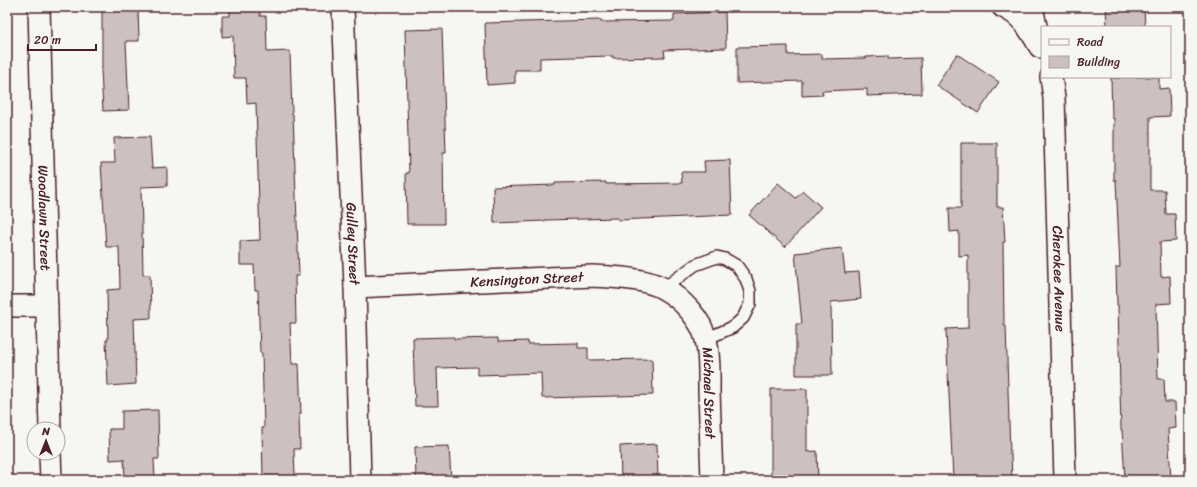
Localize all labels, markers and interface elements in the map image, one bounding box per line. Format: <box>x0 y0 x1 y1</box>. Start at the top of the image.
scale bar <box>28 26 96 52</box>
legend <box>1041 26 1171 78</box>
text: 20 m <box>34 29 61 51</box>
text: Road <box>1077 31 1104 53</box>
text: Building <box>1077 51 1120 73</box>
street label: Woodlawn Street <box>30 165 58 271</box>
street label: Gulley Street <box>338 202 367 287</box>
street label: Cherokee Avenue <box>1045 225 1073 332</box>
street label: Kensington Street <box>470 264 585 295</box>
street label: Michael Street <box>695 346 723 441</box>
north arrow <box>26 421 66 461</box>
text: N <box>41 422 50 441</box>

